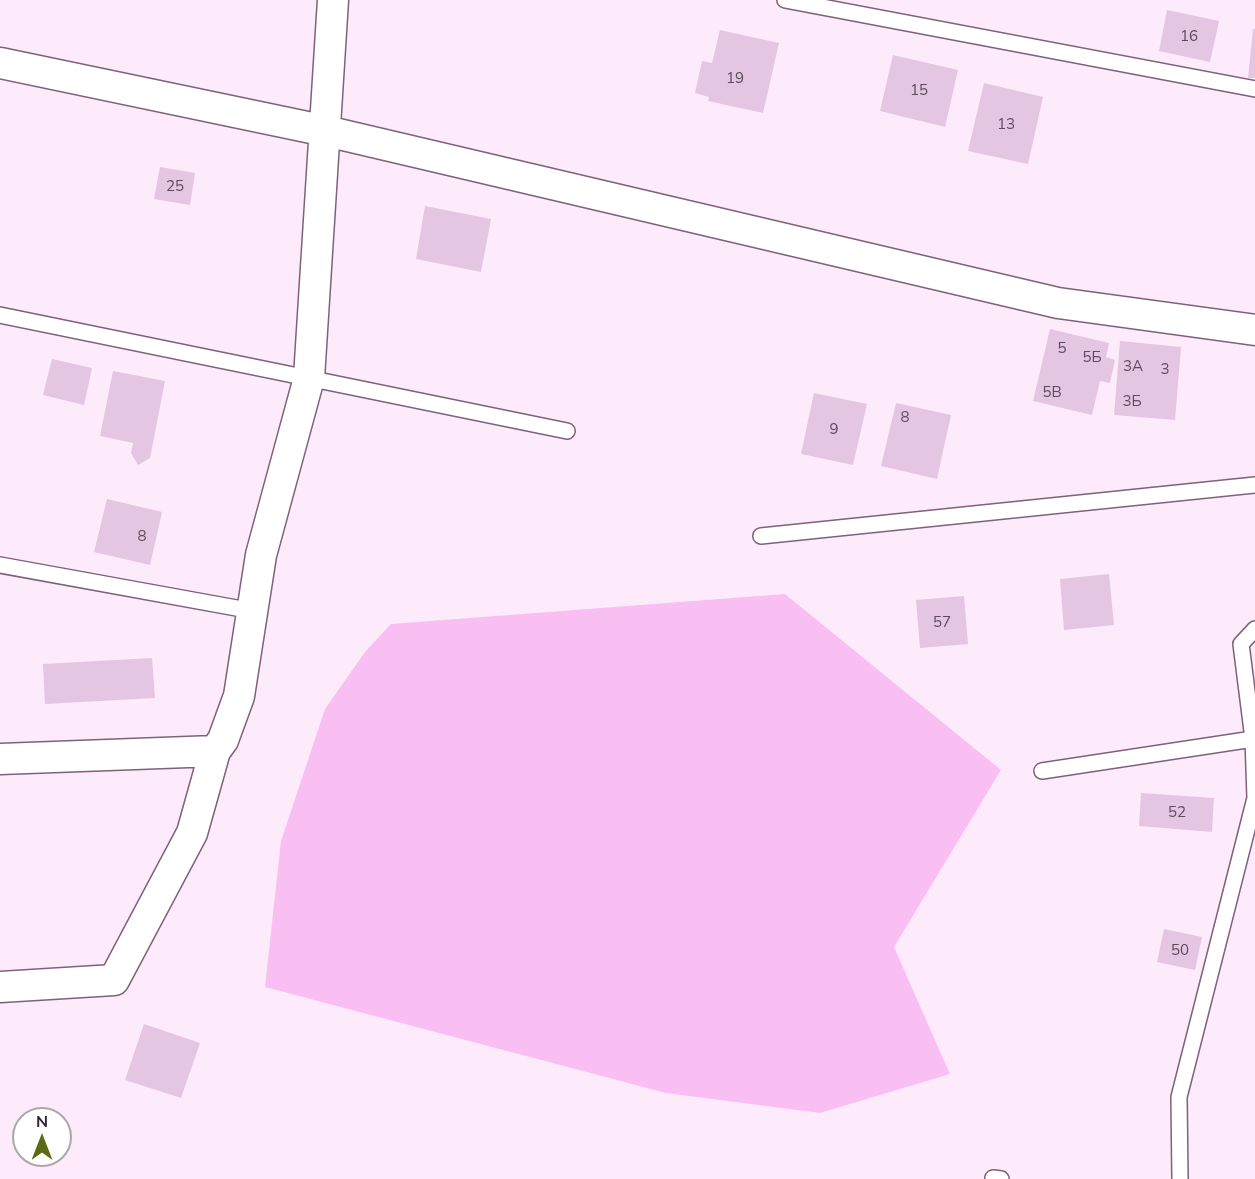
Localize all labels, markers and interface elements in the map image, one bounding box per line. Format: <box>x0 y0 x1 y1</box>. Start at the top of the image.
house number: 16 <box>1180 27 1198 45</box>
house number: 19 <box>726 69 744 87</box>
house number: 15 <box>910 81 928 99</box>
house number: 13 <box>997 115 1015 133</box>
house number: 25 <box>166 177 184 195</box>
house number: 5 <box>1058 339 1066 357</box>
house number: 5Б <box>1082 348 1102 366</box>
house number: 3А <box>1123 357 1143 375</box>
house number: 3 <box>1161 360 1169 378</box>
house number: 5В <box>1042 383 1062 401</box>
house number: 3Б <box>1122 392 1142 410</box>
house number: 8 <box>901 408 909 426</box>
house number: 9 <box>830 420 838 438</box>
house number: 8 <box>138 527 146 545</box>
house number: 57 <box>933 613 951 631</box>
house number: 52 <box>1168 803 1186 821</box>
house number: 50 <box>1171 941 1189 959</box>
north arrow <box>12 1107 72 1167</box>
text: N <box>36 1111 48 1131</box>

